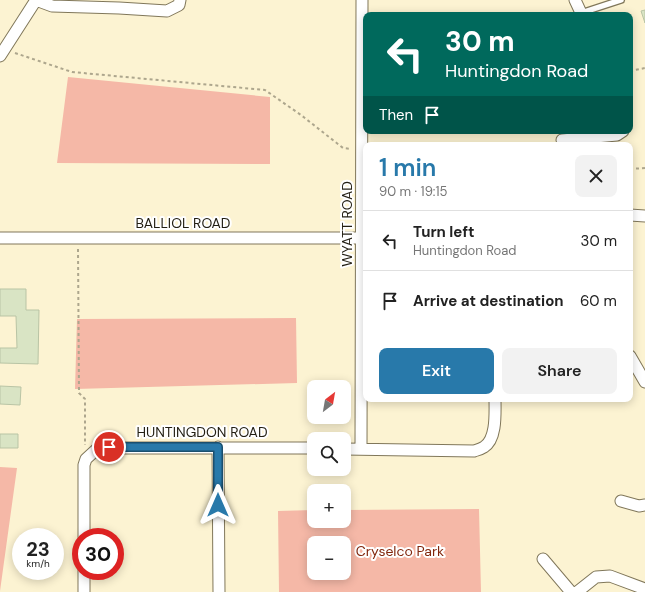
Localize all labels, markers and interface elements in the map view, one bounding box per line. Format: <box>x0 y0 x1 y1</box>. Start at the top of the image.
text: 30 m <box>445 23 515 60</box>
icon: left <box>379 28 431 80</box>
text: Huntingdon Road <box>445 59 588 83</box>
icon: arrive <box>421 104 443 126</box>
text: Then <box>379 105 413 125</box>
text: 1 min <box>379 152 436 183</box>
button: close <box>575 155 617 197</box>
street label: WYATT ROAD <box>338 181 356 267</box>
text: 90 m · 19:15 <box>379 183 447 200</box>
street label: BALLIOL ROAD <box>136 214 230 232</box>
text: Turn left <box>413 222 474 242</box>
icon: left <box>379 230 401 252</box>
text: 30 m <box>581 231 617 251</box>
text: Huntingdon Road <box>413 242 516 259</box>
icon: arrive <box>379 290 401 312</box>
text: Arrive at destination <box>413 291 564 311</box>
text: 60 m <box>580 291 617 311</box>
button: Exit <box>379 348 494 394</box>
button: Share <box>502 348 617 394</box>
north arrow <box>307 380 351 424</box>
map controls <box>307 380 351 580</box>
street label: HUNTINGDON ROAD <box>136 423 268 441</box>
pin <box>92 430 126 464</box>
button: search <box>307 432 351 476</box>
icon: arrive <box>98 436 120 458</box>
position arrow <box>197 484 239 526</box>
button: + <box>307 484 351 528</box>
speed limit sign: 30 <box>72 528 124 580</box>
text: 23 <box>26 536 50 562</box>
button: − <box>307 536 351 580</box>
park label: Cryselco Park <box>356 542 444 560</box>
text: km/h <box>26 557 50 570</box>

